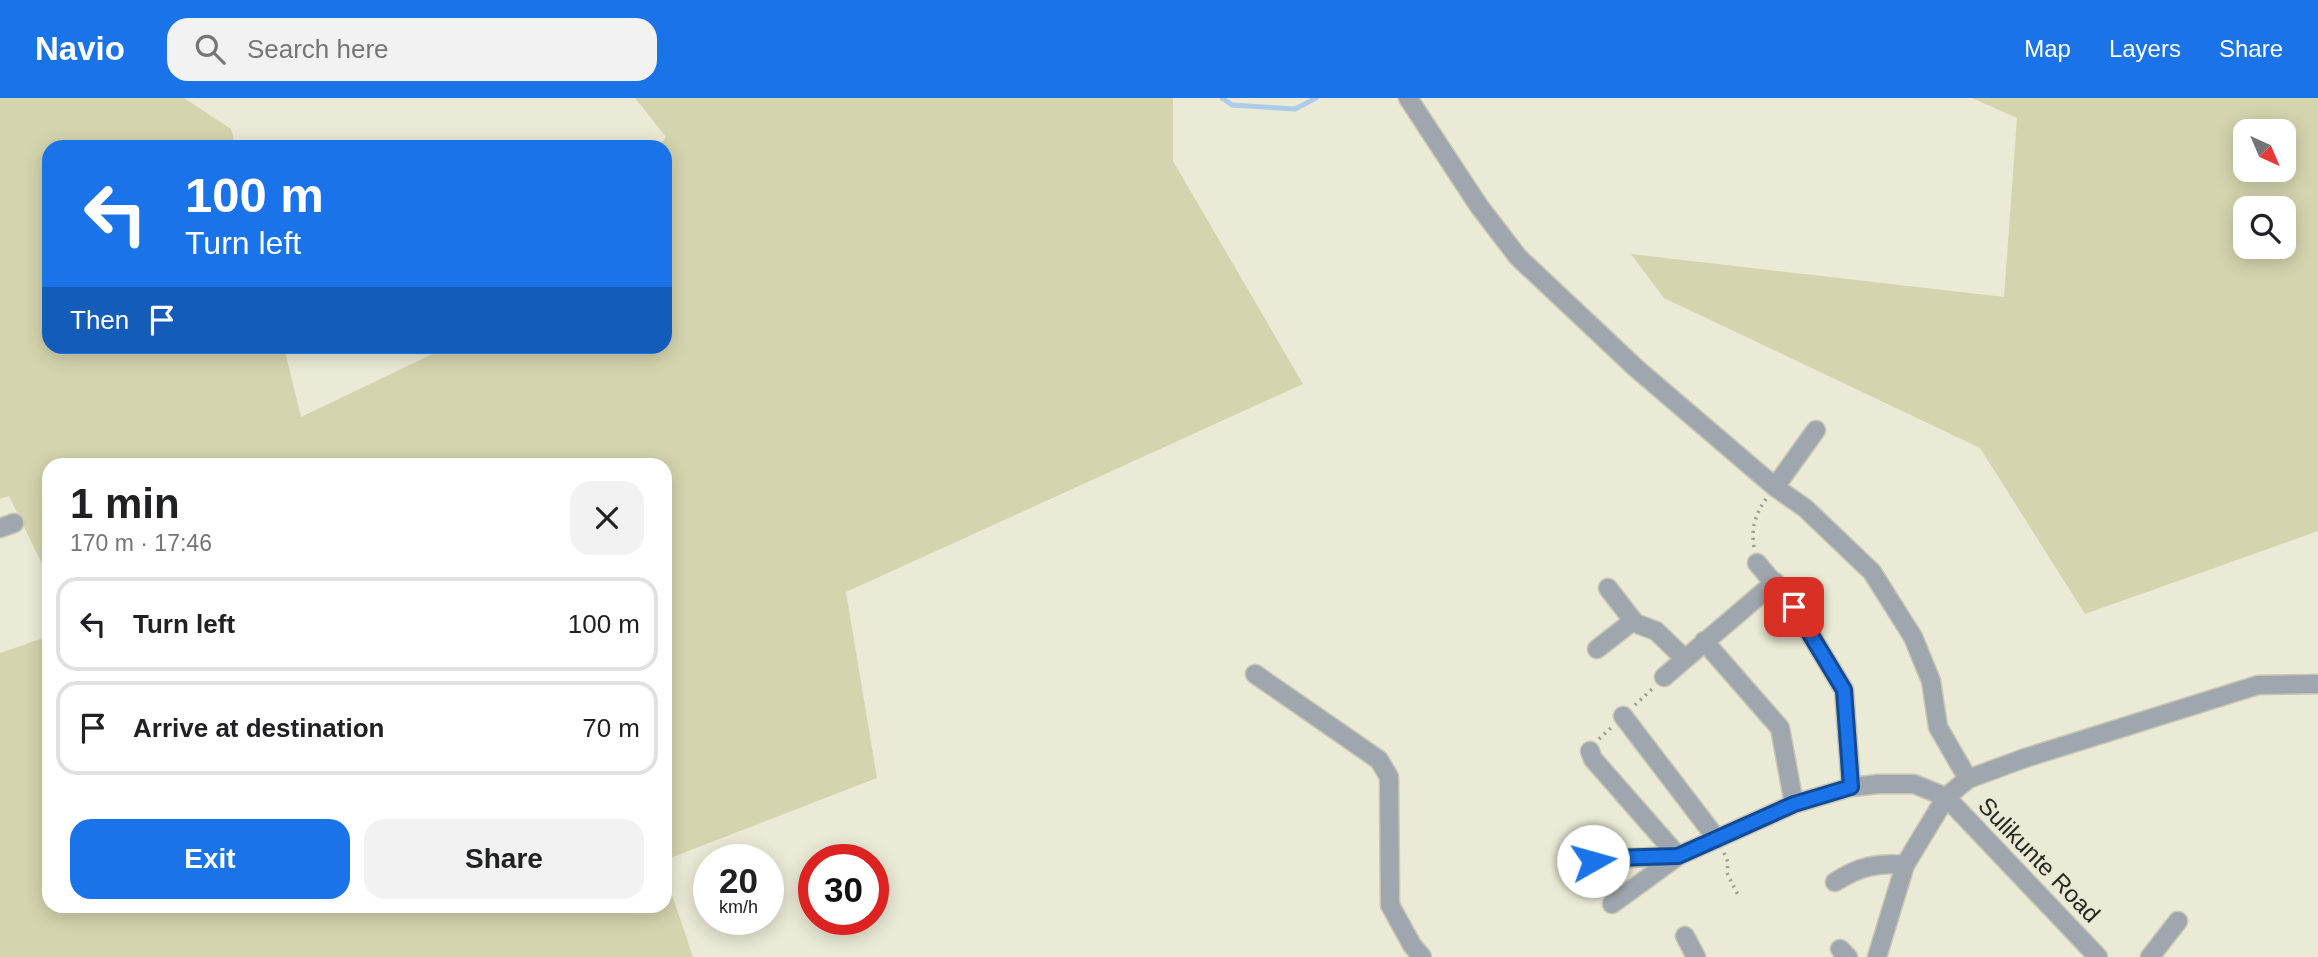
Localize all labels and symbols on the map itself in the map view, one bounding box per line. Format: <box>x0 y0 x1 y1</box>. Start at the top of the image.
north arrow <box>2233 119 2296 182</box>
pin <box>1764 577 1824 637</box>
street label: Sulikunte Road <box>1973 792 2106 928</box>
position arrow <box>1556 824 1630 898</box>
speed limit sign: 30 <box>798 844 889 935</box>

